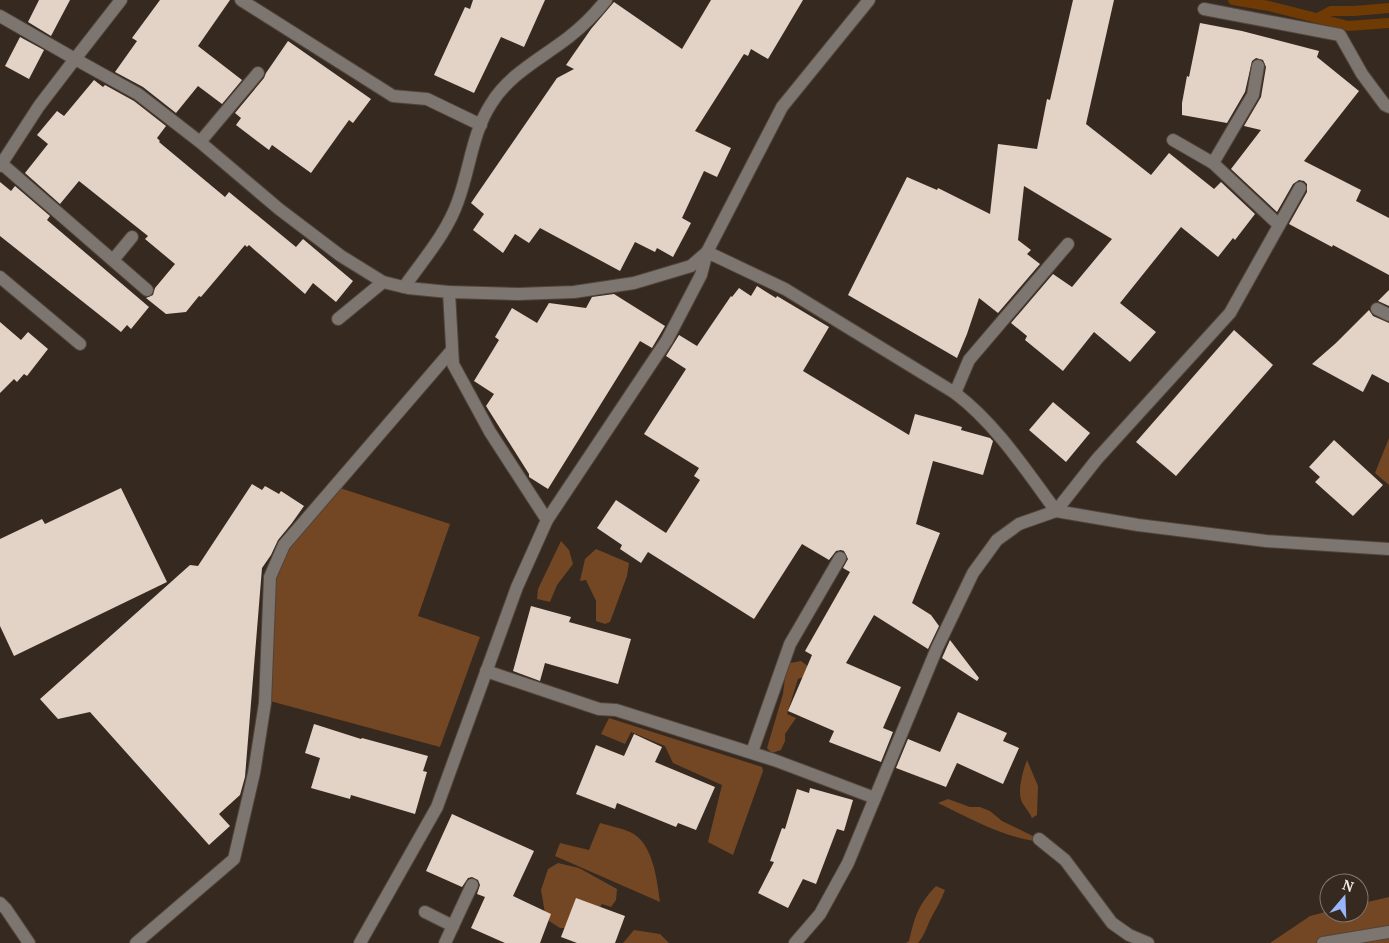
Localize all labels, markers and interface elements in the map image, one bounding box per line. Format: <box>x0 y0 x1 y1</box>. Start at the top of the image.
north arrow <box>1319 873 1369 923</box>
text: N <box>1340 875 1357 896</box>

